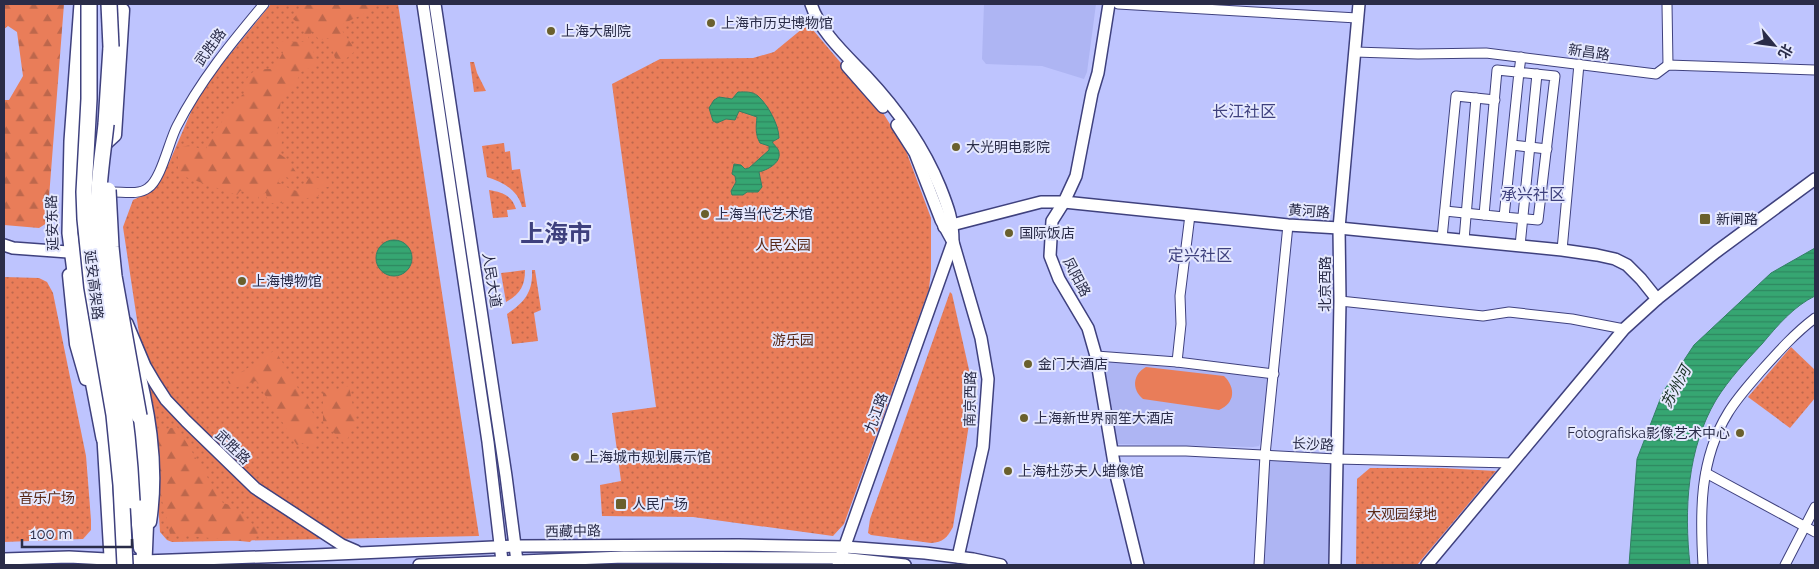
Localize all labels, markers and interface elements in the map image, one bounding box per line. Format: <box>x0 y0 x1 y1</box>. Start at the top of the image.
place label: 上海市历史博物馆 <box>721 15 833 31</box>
marker: 上海市历史博物馆 <box>705 17 717 29</box>
north arrow <box>1749 20 1799 70</box>
place label: 上海大剧院 <box>561 23 631 39</box>
street label: 武胜路 <box>191 25 229 69</box>
marker: 上海大剧院 <box>545 25 557 37</box>
street label: 新昌路 <box>1567 41 1611 63</box>
text: 北 <box>1775 41 1796 61</box>
district label: 长江社区 <box>1212 102 1276 121</box>
place label: 大光明电影院 <box>966 139 1050 155</box>
marker: 大光明电影院 <box>950 141 962 153</box>
district label: 承兴社区 <box>1501 185 1565 204</box>
street label: 延安东路 <box>43 195 61 251</box>
street label: 黄河路 <box>1287 202 1331 220</box>
place label: 上海当代艺术馆 <box>715 206 813 222</box>
marker: 上海当代艺术馆 <box>699 208 711 220</box>
place label: 新闸路 <box>1716 211 1758 227</box>
marker: 新闸路 <box>1698 212 1712 226</box>
district label: 上海市 <box>520 219 592 248</box>
place label: 国际饭店 <box>1019 225 1075 241</box>
marker: 国际饭店 <box>1003 227 1015 239</box>
park label: 人民公园 <box>755 237 811 253</box>
district label: 定兴社区 <box>1168 246 1232 265</box>
street label: 延安高架路 <box>82 249 106 321</box>
street label: 人民大道 <box>480 251 504 309</box>
street label: 凤阳路 <box>1060 255 1094 299</box>
street label: 北京西路 <box>1317 256 1333 312</box>
place label: 上海博物馆 <box>252 273 322 289</box>
marker: 上海博物馆 <box>236 275 248 287</box>
park label: 游乐园 <box>772 332 814 348</box>
place label: 金门大酒店 <box>1038 356 1108 372</box>
marker: 金门大酒店 <box>1022 358 1034 370</box>
water label: 苏州河 <box>1657 360 1696 411</box>
street label: 南京西路 <box>962 371 978 427</box>
street label: 九江路 <box>861 391 891 435</box>
place label: 上海新世界丽笙大酒店 <box>1034 410 1174 426</box>
marker: 上海新世界丽笙大酒店 <box>1018 412 1030 424</box>
place label: Fotografiska影像艺术中心 <box>1567 425 1730 441</box>
street label: 武胜路 <box>212 427 254 467</box>
marker: Fotografiska影像艺术中心 <box>1734 427 1746 439</box>
street label: 长沙路 <box>1292 435 1334 453</box>
place label: 上海城市规划展示馆 <box>585 449 711 465</box>
marker: 上海城市规划展示馆 <box>569 451 581 463</box>
place label: 上海杜莎夫人蜡像馆 <box>1018 463 1144 479</box>
marker: 上海杜莎夫人蜡像馆 <box>1002 465 1014 477</box>
park label: 音乐广场 <box>19 490 75 506</box>
place label: 人民广场 <box>632 496 688 512</box>
marker: 人民广场 <box>614 497 628 511</box>
park label: 大观园绿地 <box>1367 506 1437 522</box>
scale bar <box>22 516 132 548</box>
street label: 西藏中路 <box>545 523 601 539</box>
text: 100 m <box>30 525 72 543</box>

